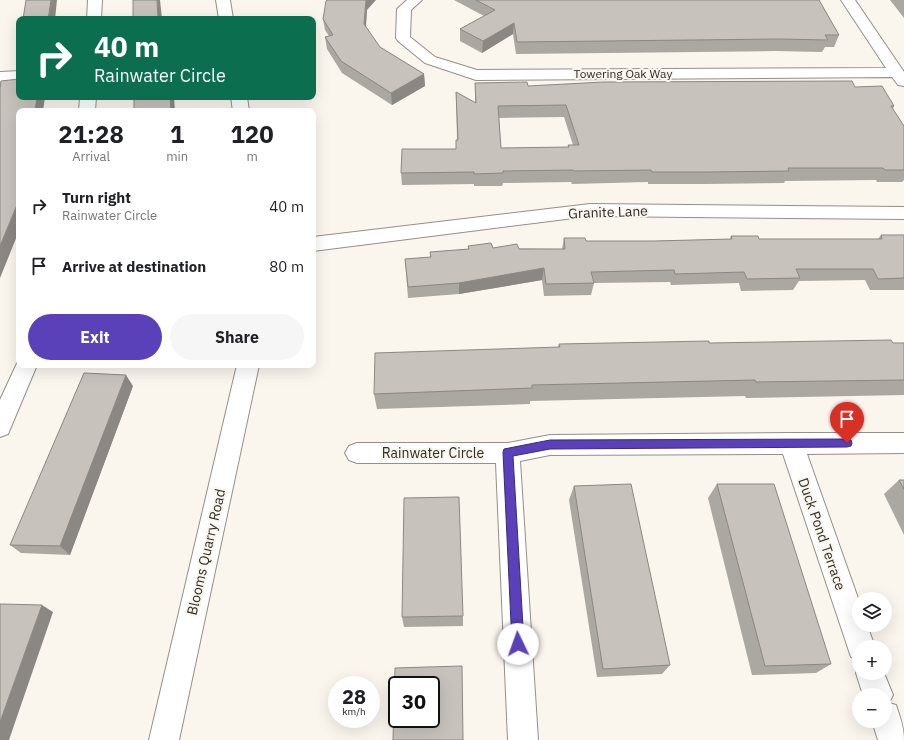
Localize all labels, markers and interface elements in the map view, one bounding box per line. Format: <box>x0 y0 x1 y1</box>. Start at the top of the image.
text: 40 m <box>94 28 159 65</box>
icon: right <box>28 32 80 84</box>
text: Rainwater Circle <box>94 64 226 87</box>
street label: Towering Oak Way <box>574 66 672 81</box>
text: 21:28 <box>58 118 124 150</box>
text: 1 <box>170 118 184 150</box>
text: 120 <box>230 118 274 150</box>
text: Arrival <box>72 148 110 165</box>
text: min <box>166 148 188 165</box>
text: m <box>246 148 258 165</box>
text: Turn right <box>62 188 131 207</box>
icon: right <box>28 195 50 217</box>
text: 40 m <box>269 197 304 216</box>
street label: Granite Lane <box>568 202 648 222</box>
text: Rainwater Circle <box>62 207 157 224</box>
icon: arrive <box>28 255 50 277</box>
text: Arrive at destination <box>62 257 206 276</box>
text: 80 m <box>269 257 304 276</box>
button: Exit <box>28 314 162 360</box>
button: Share <box>170 314 304 360</box>
pin <box>830 402 864 443</box>
icon: arrive <box>836 408 858 430</box>
street label: Rainwater Circle <box>382 444 485 462</box>
street label: Duck Pond Terrace <box>794 475 850 593</box>
street label: Blooms Quarry Road <box>183 487 229 617</box>
map controls <box>852 592 892 728</box>
button: layers <box>852 592 892 632</box>
position arrow <box>497 623 539 665</box>
button: + <box>852 640 892 680</box>
speed limit sign: 30 <box>388 676 440 728</box>
text: 28 <box>342 683 366 710</box>
button: − <box>852 688 892 728</box>
text: km/h <box>342 705 366 718</box>

